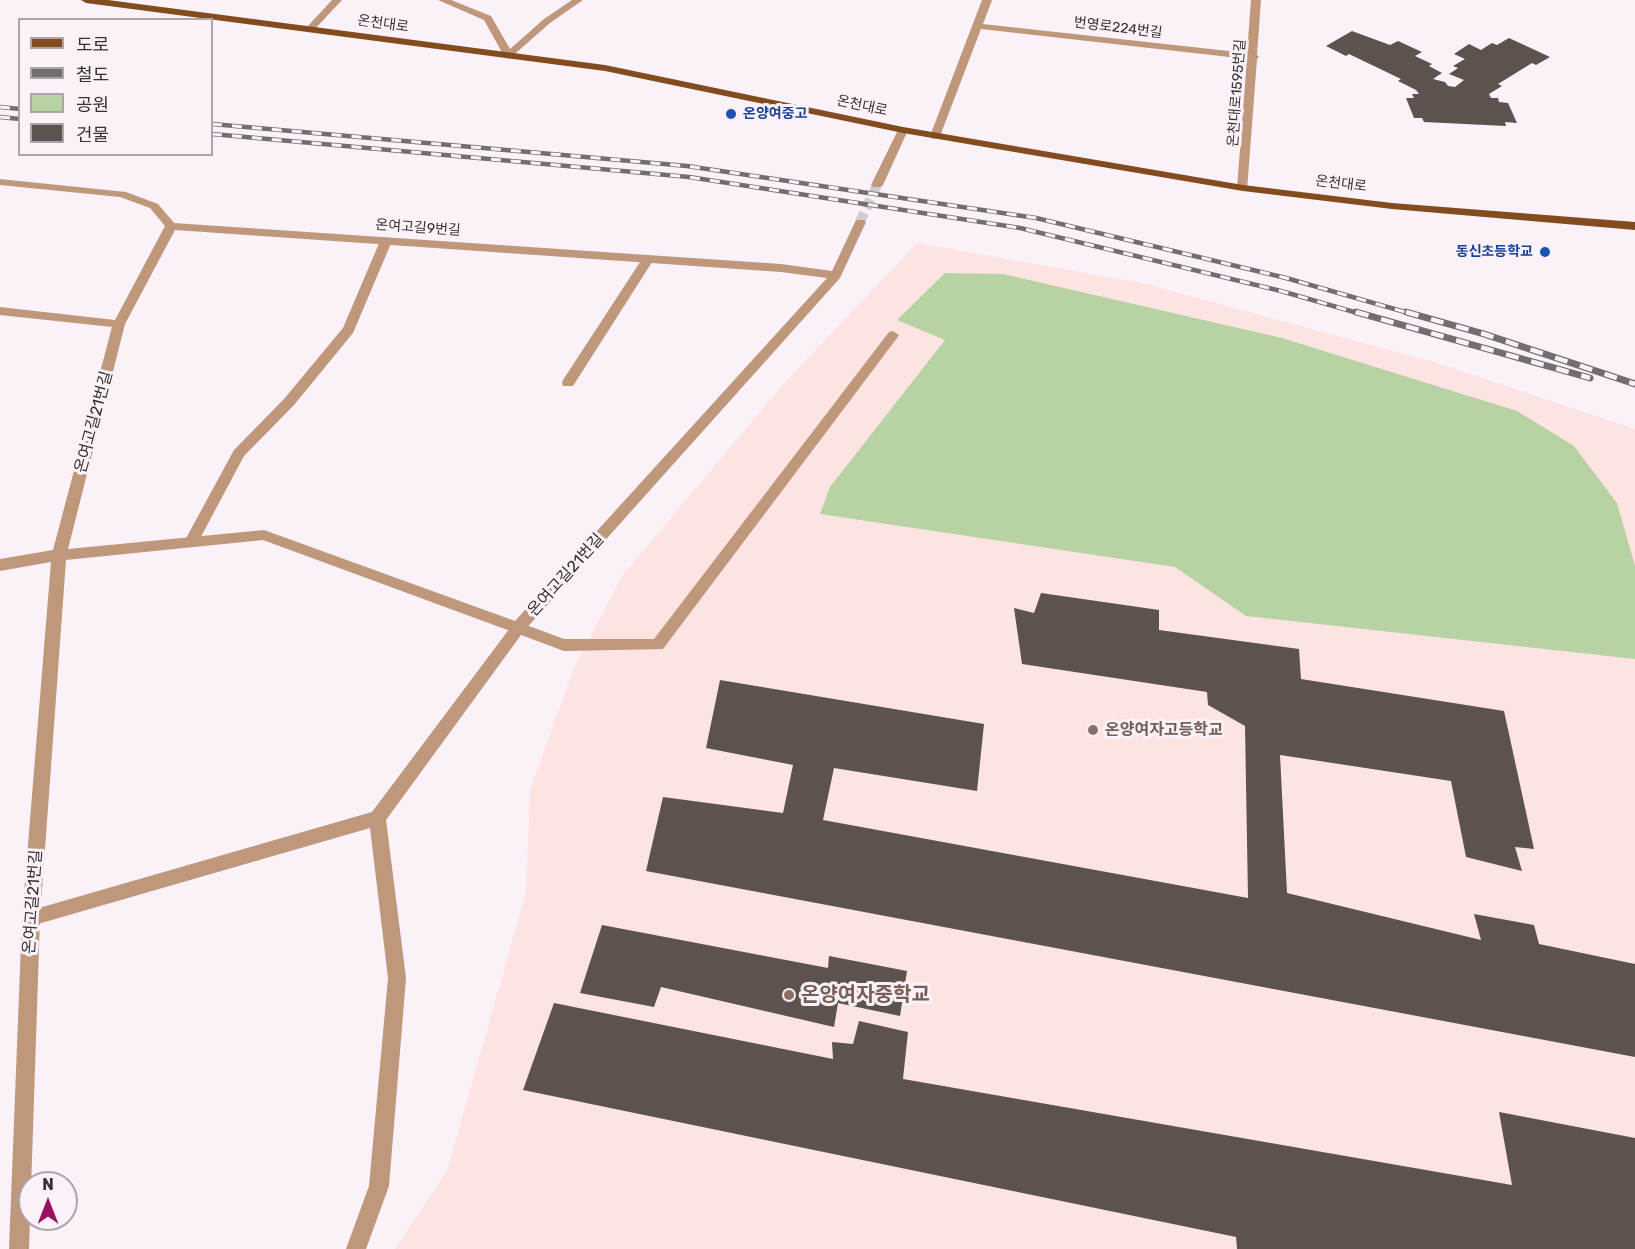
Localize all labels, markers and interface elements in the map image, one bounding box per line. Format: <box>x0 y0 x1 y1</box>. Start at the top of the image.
street label: 온천대로 <box>356 12 410 36</box>
street label: 번영로224번길 <box>1073 14 1163 42</box>
legend <box>18 18 213 156</box>
text: 도로 <box>76 34 109 56</box>
street label: 온천대로1595번길 <box>1225 38 1249 148</box>
text: 철도 <box>76 64 109 86</box>
street label: 온천대로 <box>835 92 889 120</box>
text: 공원 <box>76 94 109 116</box>
place label: 온양여중고 <box>743 106 807 122</box>
marker: 온양여중고 <box>724 107 738 121</box>
text: 건물 <box>76 124 109 146</box>
street label: 온천대로 <box>1314 173 1368 195</box>
street label: 온여고길9번길 <box>375 217 461 239</box>
place label: 동신초등학교 <box>1456 244 1533 260</box>
marker: 동신초등학교 <box>1538 245 1552 259</box>
street label: 온여고길21번길 <box>71 369 117 475</box>
street label: 온여고길21번길 <box>524 530 608 620</box>
place label: 온양여자고등학교 <box>1105 720 1223 740</box>
marker: 온양여자고등학교 <box>1086 723 1100 737</box>
street label: 온여고길21번길 <box>20 849 46 955</box>
place label: 온양여자중학교 <box>801 983 930 1007</box>
marker: 온양여자중학교 <box>782 988 796 1002</box>
north arrow <box>18 1171 78 1231</box>
text: N <box>42 1175 54 1194</box>

